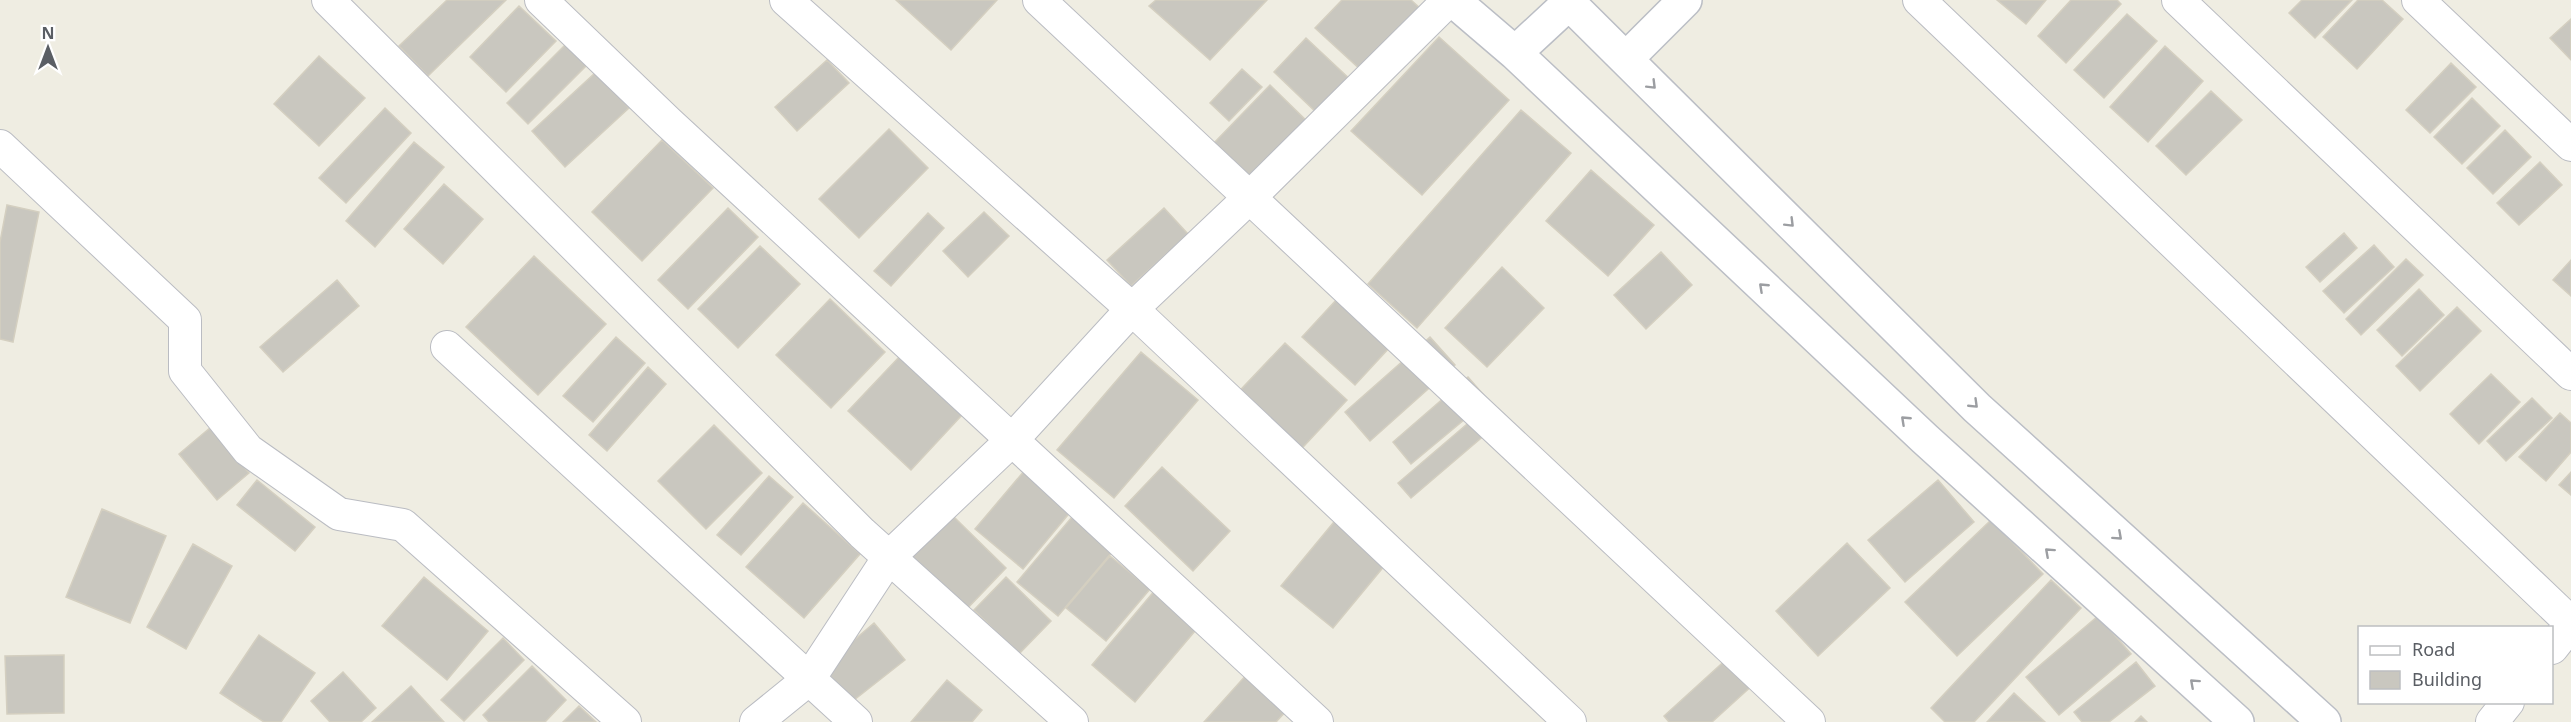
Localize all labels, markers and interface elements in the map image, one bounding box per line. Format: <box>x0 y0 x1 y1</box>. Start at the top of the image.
north arrow <box>18 18 78 78</box>
text: N <box>41 22 55 44</box>
one-way arrow <box>1645 78 1656 89</box>
one-way arrow <box>1783 215 1794 226</box>
one-way arrow <box>1759 283 1770 294</box>
one-way arrow <box>1966 397 1977 408</box>
one-way arrow <box>1901 417 1912 428</box>
one-way arrow <box>2111 529 2122 540</box>
one-way arrow <box>2045 548 2056 559</box>
legend <box>2358 626 2553 704</box>
text: Road <box>2412 637 2455 661</box>
text: Building <box>2412 667 2482 691</box>
one-way arrow <box>2190 679 2200 690</box>

